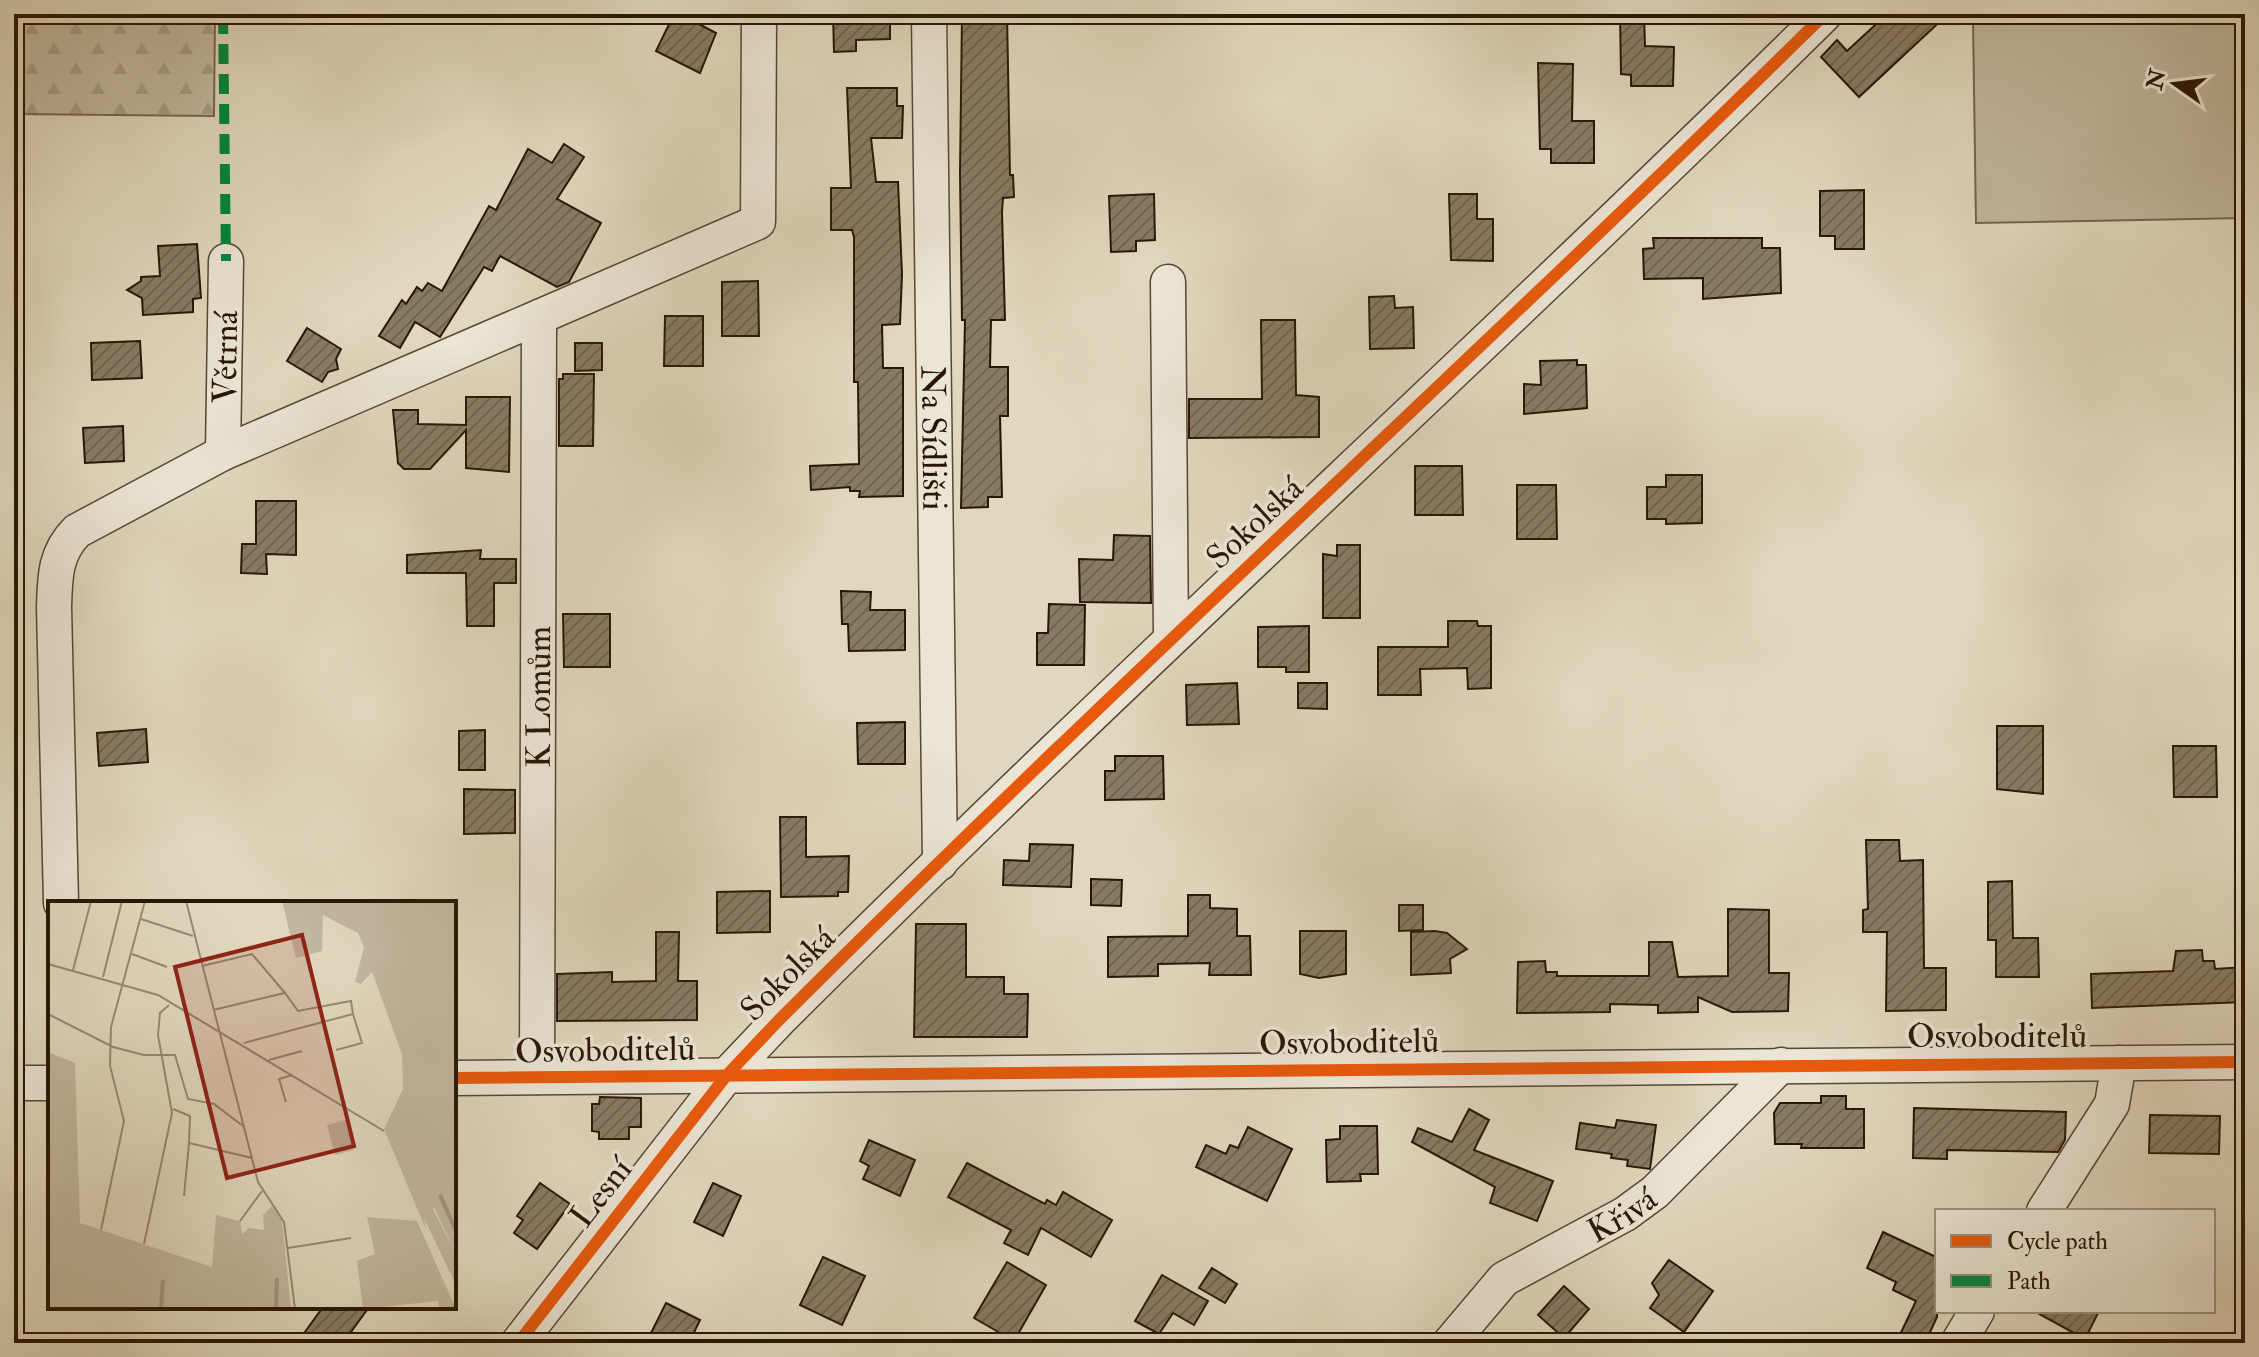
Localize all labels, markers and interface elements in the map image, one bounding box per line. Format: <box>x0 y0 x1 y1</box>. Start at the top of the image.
north arrow <box>2135 44 2215 124</box>
text: N <box>2140 66 2173 93</box>
street label: Větrná <box>204 309 248 404</box>
street label: Na Sídlišti <box>911 365 955 511</box>
street label: Sokolská <box>1197 467 1313 579</box>
street label: K Lomům <box>518 626 561 768</box>
inset map <box>48 901 456 1309</box>
street label: Sokolská <box>731 917 845 1031</box>
street label: Osvoboditelů <box>1907 1015 2087 1058</box>
street label: Osvoboditelů <box>1259 1019 1439 1066</box>
street label: Osvoboditelů <box>515 1027 695 1074</box>
street label: Lesní <box>561 1148 643 1237</box>
street label: Křivá <box>1580 1177 1667 1253</box>
legend <box>1935 1209 2215 1313</box>
text: Cycle path <box>2007 1226 2108 1257</box>
text: Path <box>2007 1266 2051 1297</box>

